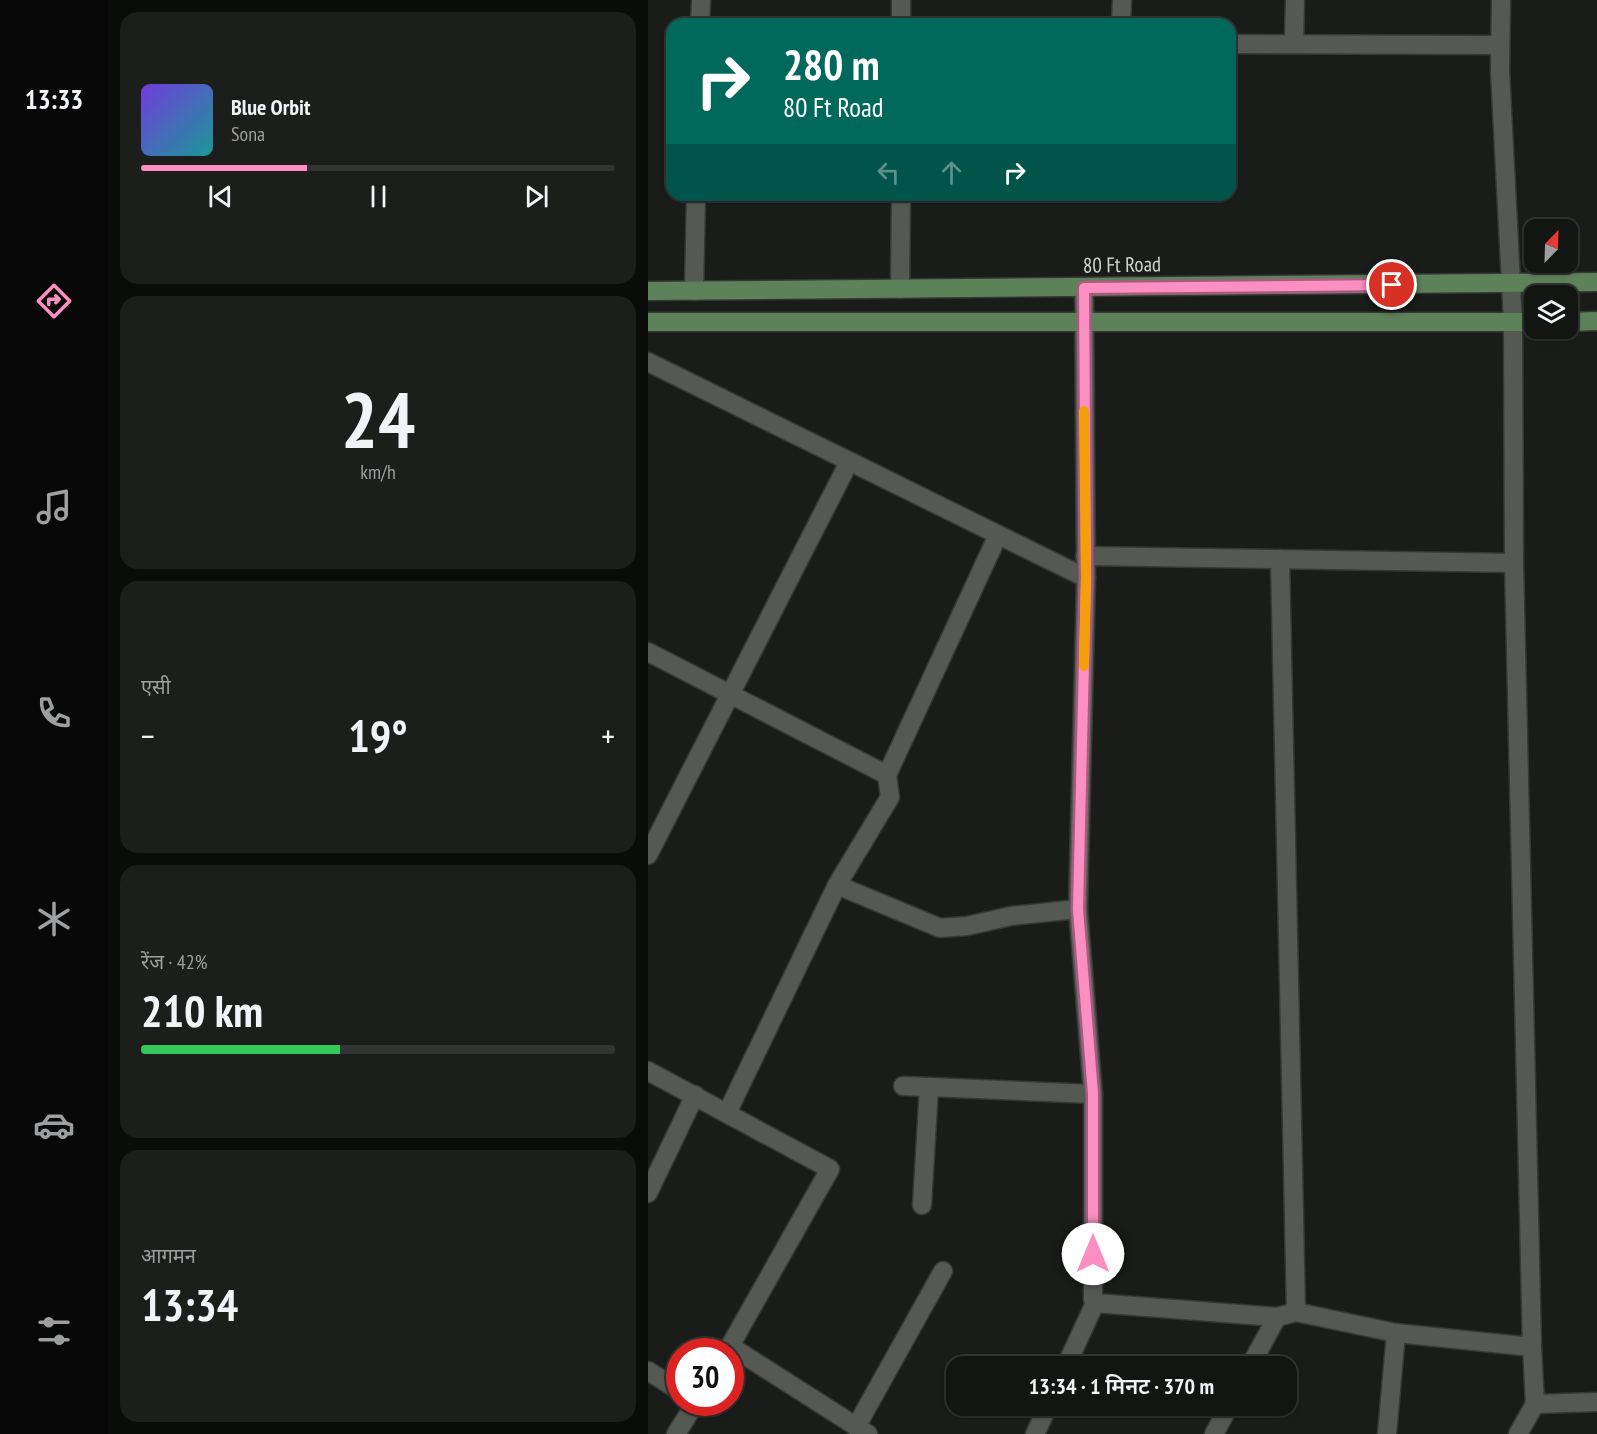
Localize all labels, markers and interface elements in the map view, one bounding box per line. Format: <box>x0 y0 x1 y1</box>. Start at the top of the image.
text: 280 m <box>783 37 880 92</box>
icon: right <box>684 42 762 120</box>
text: 13:33 <box>25 82 83 116</box>
text: 80 Ft Road <box>783 90 883 124</box>
text: Blue Orbit <box>231 93 310 121</box>
text: Sona <box>231 121 265 147</box>
icon: left <box>872 156 905 189</box>
icon: ahead <box>935 156 968 189</box>
icon: right <box>998 156 1031 189</box>
icon: previous <box>204 180 237 213</box>
icon: pause <box>362 180 395 213</box>
icon: next <box>520 180 553 213</box>
north arrow <box>1524 219 1578 273</box>
map controls <box>1524 219 1578 339</box>
street label: 80 Ft Road <box>1083 250 1161 279</box>
pin <box>1366 259 1417 310</box>
icon: arrive <box>1375 268 1408 301</box>
icon: directions <box>33 280 75 322</box>
button: layers <box>1524 285 1578 339</box>
text: 24 <box>341 369 415 470</box>
text: km/h <box>360 459 396 485</box>
icon: music <box>33 486 75 528</box>
text: एसी <box>141 674 171 700</box>
icon: phone <box>33 692 75 734</box>
text: 19° <box>348 706 408 764</box>
text: − <box>141 714 155 757</box>
text: + <box>601 714 615 757</box>
icon: climate <box>33 898 75 940</box>
text: रेंज · 42% <box>141 949 208 975</box>
text: 210 km <box>141 981 263 1039</box>
icon: car <box>33 1104 75 1146</box>
position arrow <box>1061 1222 1125 1286</box>
text: आगमन <box>141 1243 196 1269</box>
text: 13:34 <box>141 1275 238 1333</box>
icon: filters <box>33 1310 75 1352</box>
speed limit sign: 30 <box>666 1338 744 1416</box>
text: 13:34 · 1 मिनट · 370 m <box>1029 1372 1214 1400</box>

